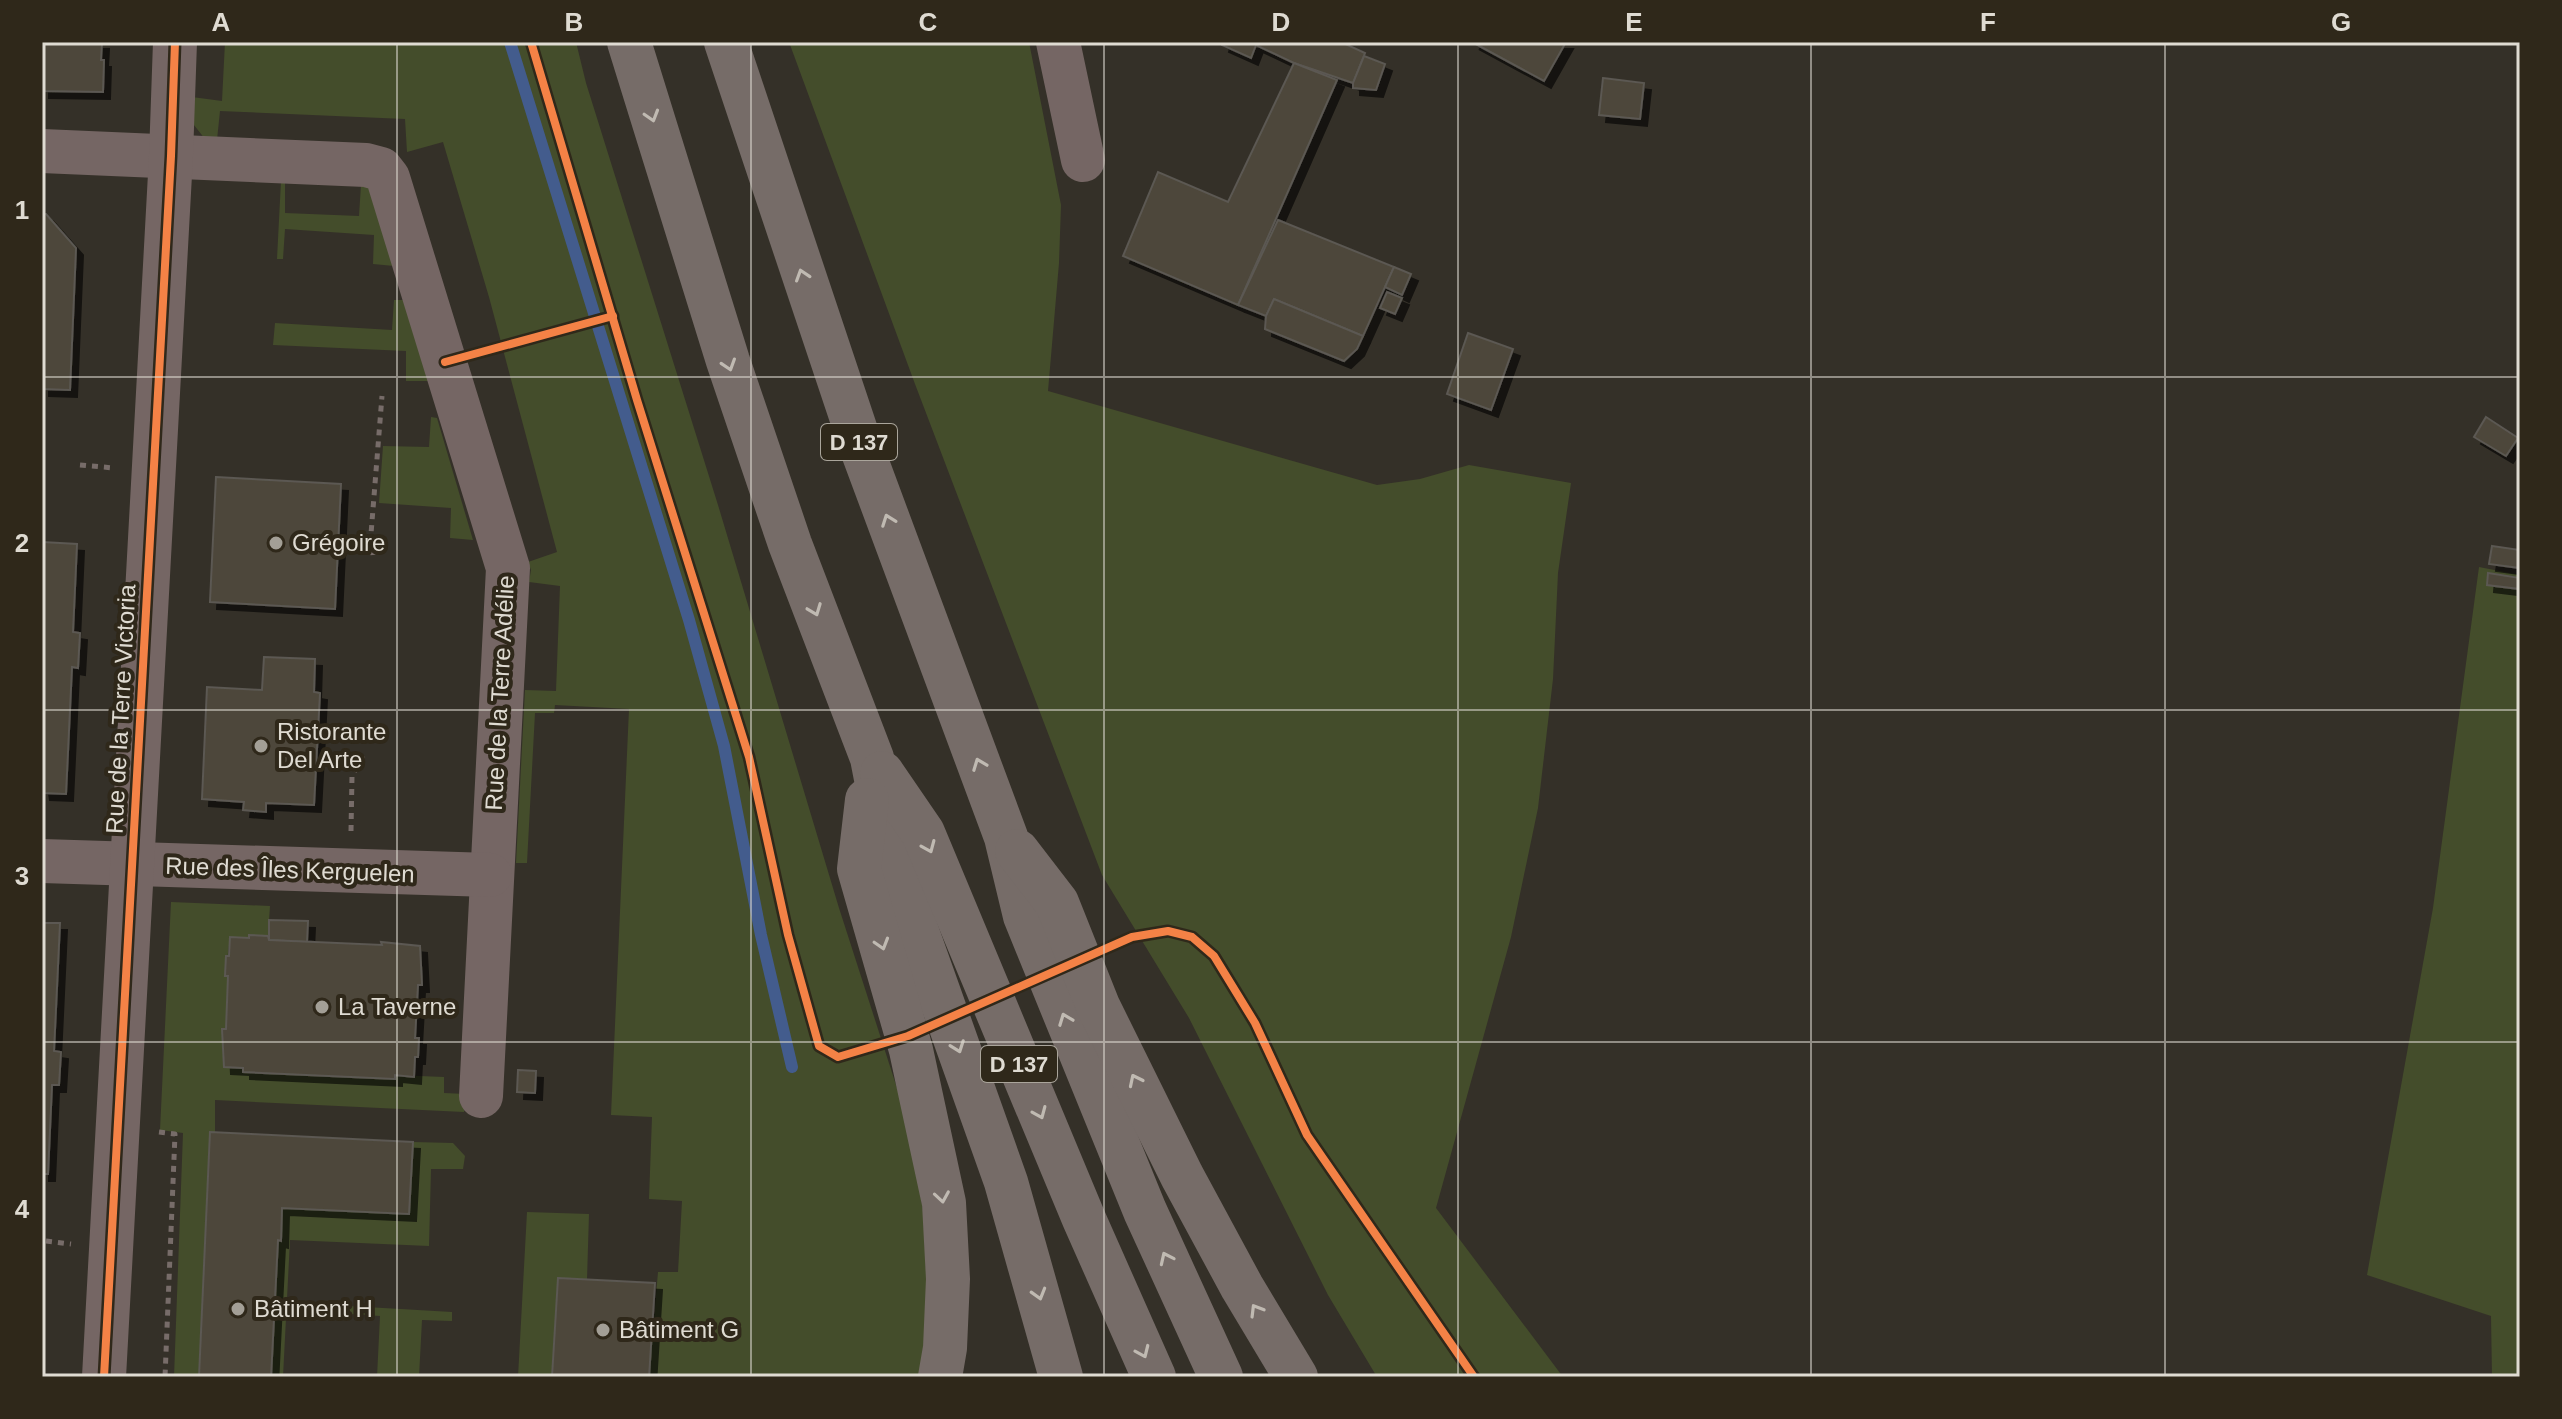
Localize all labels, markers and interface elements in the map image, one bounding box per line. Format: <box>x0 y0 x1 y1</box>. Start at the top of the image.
text: A <box>212 7 231 37</box>
text: B <box>565 7 583 37</box>
text: C <box>919 7 938 37</box>
text: D <box>1272 7 1290 37</box>
text: E <box>1625 7 1643 37</box>
text: F <box>1980 7 1996 37</box>
text: G <box>2331 7 2351 37</box>
one-way arrow <box>643 109 659 123</box>
text: 1 <box>15 195 29 225</box>
one-way arrow <box>796 269 812 283</box>
one-way arrow <box>720 357 736 371</box>
road number: D 137 <box>821 424 897 460</box>
one-way arrow <box>881 514 898 528</box>
text: 2 <box>15 528 29 558</box>
place label: Grégoire <box>292 529 385 556</box>
marker: Grégoire <box>267 534 285 552</box>
street label: Rue de la Terre Adélie <box>480 575 519 811</box>
street label: Rue de la Terre Victoria <box>100 583 141 834</box>
one-way arrow <box>805 602 822 616</box>
place label: Ristorante Del Arte <box>277 718 386 773</box>
marker: Ristorante Del Arte <box>252 737 270 755</box>
one-way arrow <box>972 758 989 772</box>
one-way arrow <box>919 839 935 853</box>
street label: Rue des Îles Kerguelen <box>165 852 415 887</box>
text: 3 <box>15 861 29 891</box>
one-way arrow <box>872 936 888 950</box>
place label: La Taverne <box>338 993 456 1020</box>
marker: La Taverne <box>313 998 331 1016</box>
one-way arrow <box>1058 1013 1075 1027</box>
one-way arrow <box>948 1039 964 1053</box>
road number: D 137 <box>981 1046 1057 1082</box>
one-way arrow <box>1129 1074 1144 1089</box>
one-way arrow <box>1030 1105 1046 1119</box>
one-way arrow <box>933 1190 950 1203</box>
text: 4 <box>15 1194 30 1224</box>
one-way arrow <box>1160 1252 1176 1267</box>
one-way arrow <box>1030 1286 1046 1300</box>
place label: Bâtiment H <box>254 1295 373 1322</box>
marker: Bâtiment H <box>229 1300 247 1318</box>
one-way arrow <box>1250 1304 1265 1319</box>
place label: Bâtiment G <box>619 1316 739 1343</box>
marker: Bâtiment G <box>594 1321 612 1339</box>
one-way arrow <box>1133 1344 1149 1358</box>

